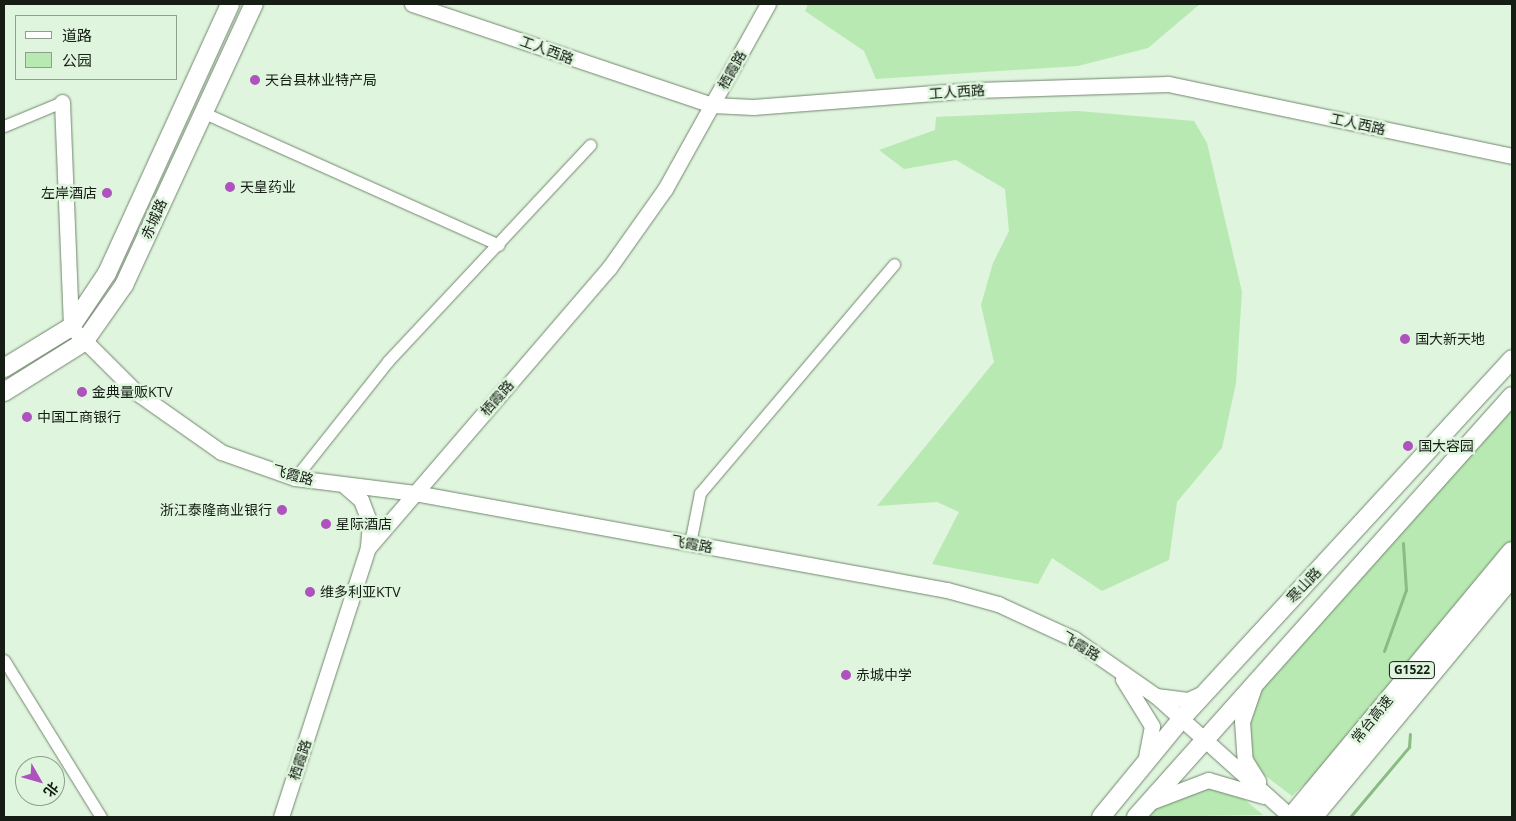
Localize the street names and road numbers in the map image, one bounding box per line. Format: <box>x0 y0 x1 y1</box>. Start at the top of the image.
street label: 工人西路 <box>518 33 576 67</box>
street label: 栖霞路 <box>714 48 750 92</box>
street label: 工人西路 <box>928 82 986 102</box>
street label: 工人西路 <box>1329 110 1387 138</box>
street label: 赤城路 <box>138 196 170 242</box>
street label: 栖霞路 <box>477 377 517 419</box>
street label: 飞霞路 <box>271 461 315 489</box>
street label: 飞霞路 <box>670 532 714 556</box>
street label: 寒山路 <box>1284 564 1324 606</box>
street label: 飞霞路 <box>1059 628 1103 664</box>
road number: G1522 <box>1388 660 1436 680</box>
street label: 常台高速 <box>1348 692 1396 746</box>
street label: 栖霞路 <box>286 737 314 783</box>

